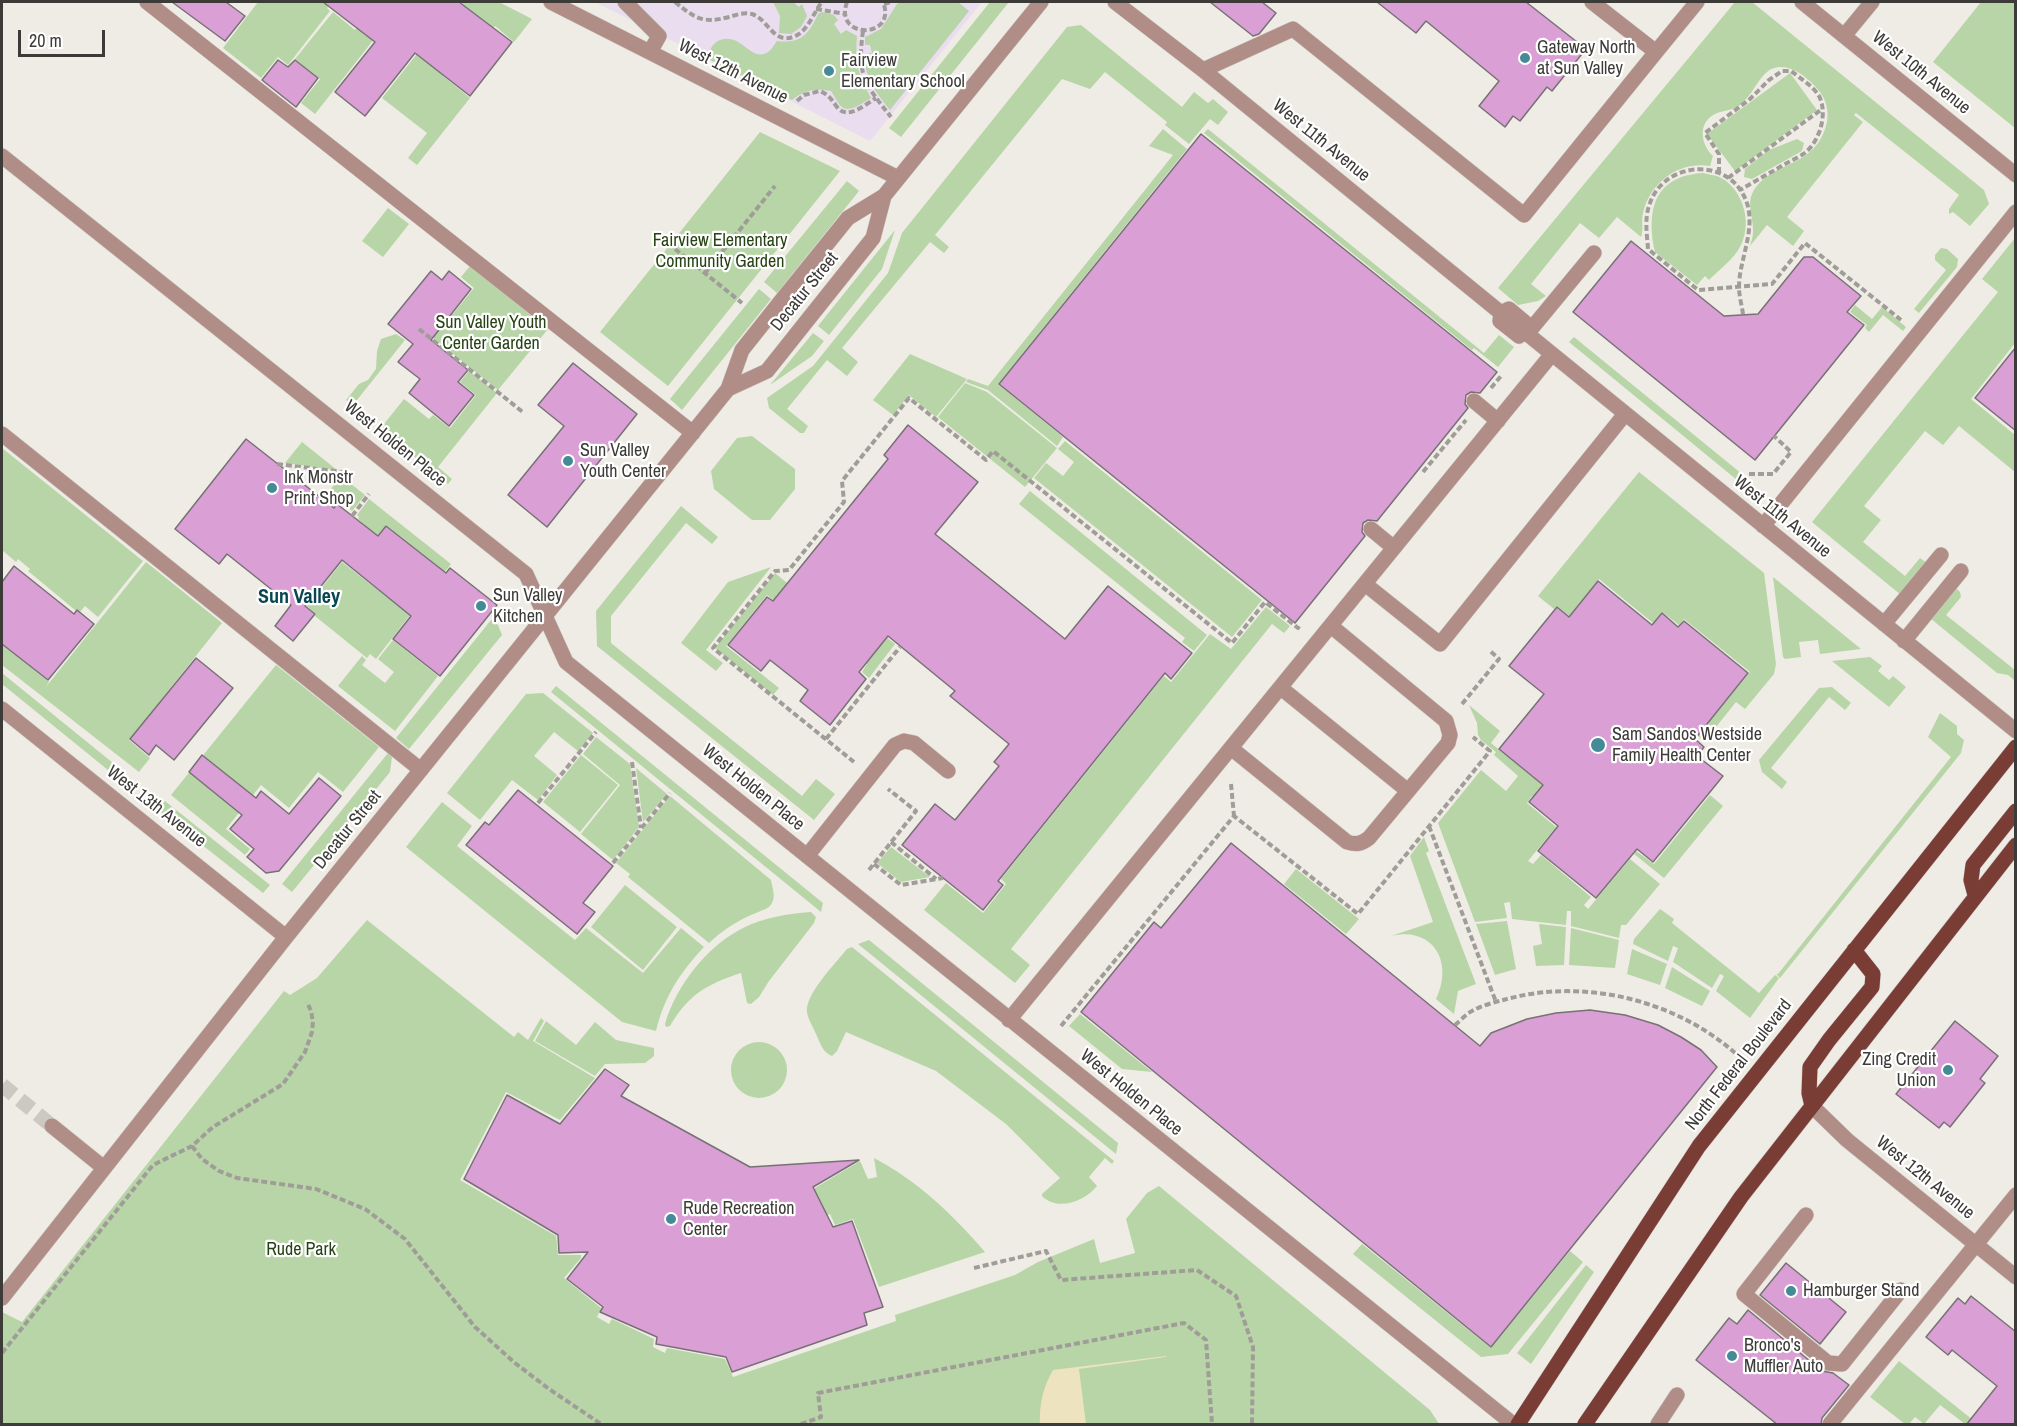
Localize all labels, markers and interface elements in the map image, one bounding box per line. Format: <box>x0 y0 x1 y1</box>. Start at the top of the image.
scale bar <box>21 18 108 56</box>
street label: West 10th Avenue <box>1868 27 1974 119</box>
text: 20 m <box>29 28 62 53</box>
street label: West 12th Avenue <box>675 35 791 109</box>
place label: Gateway North at Sun Valley <box>1537 37 1635 80</box>
place label: Fairview Elementary School <box>841 50 965 92</box>
marker: Gateway North at Sun Valley <box>1518 51 1532 65</box>
marker: Fairview Elementary School <box>822 64 836 78</box>
street label: West 11th Avenue <box>1268 95 1374 187</box>
park label: Fairview Elementary Community Garden <box>653 230 787 272</box>
street label: Decatur Street <box>767 248 843 336</box>
park label: Sun Valley Youth Center Garden <box>436 312 546 354</box>
street label: West Holden Place <box>340 396 450 492</box>
place label: Sun Valley Youth Center <box>580 440 666 482</box>
marker: Sun Valley Youth Center <box>561 454 575 468</box>
place label: Ink Monstr Print Shop <box>284 467 354 510</box>
street label: West 11th Avenue <box>1729 471 1835 563</box>
marker: Ink Monstr Print Shop <box>265 481 279 495</box>
place label: Sun Valley Kitchen <box>493 585 562 628</box>
district label: Sun Valley <box>258 586 340 610</box>
marker: Sun Valley Kitchen <box>474 599 488 613</box>
place label: Sam Sandos Westside Family Health Center <box>1612 724 1762 766</box>
marker: Sam Sandos Westside Family Health Center <box>1589 736 1607 754</box>
street label: West Holden Place <box>698 740 808 836</box>
street label: West 13th Avenue <box>102 762 210 852</box>
street label: Decatur Street <box>310 786 386 874</box>
street label: North Federal Boulevard <box>1681 995 1797 1135</box>
street label: West Holden Place <box>1076 1045 1186 1141</box>
place label: Zing Credit Union <box>1862 1049 1936 1092</box>
marker: Zing Credit Union <box>1941 1063 1955 1077</box>
street label: West 12th Avenue <box>1872 1132 1978 1224</box>
place label: Rude Recreation Center <box>683 1198 795 1240</box>
marker: Rude Recreation Center <box>664 1212 678 1226</box>
park label: Rude Park <box>266 1239 336 1261</box>
place label: Hamburger Stand <box>1803 1280 1919 1302</box>
marker: Hamburger Stand <box>1784 1284 1798 1298</box>
place label: Bronco's Muffler Auto <box>1744 1335 1823 1378</box>
marker: Bronco's Muffler Auto <box>1725 1349 1739 1363</box>

